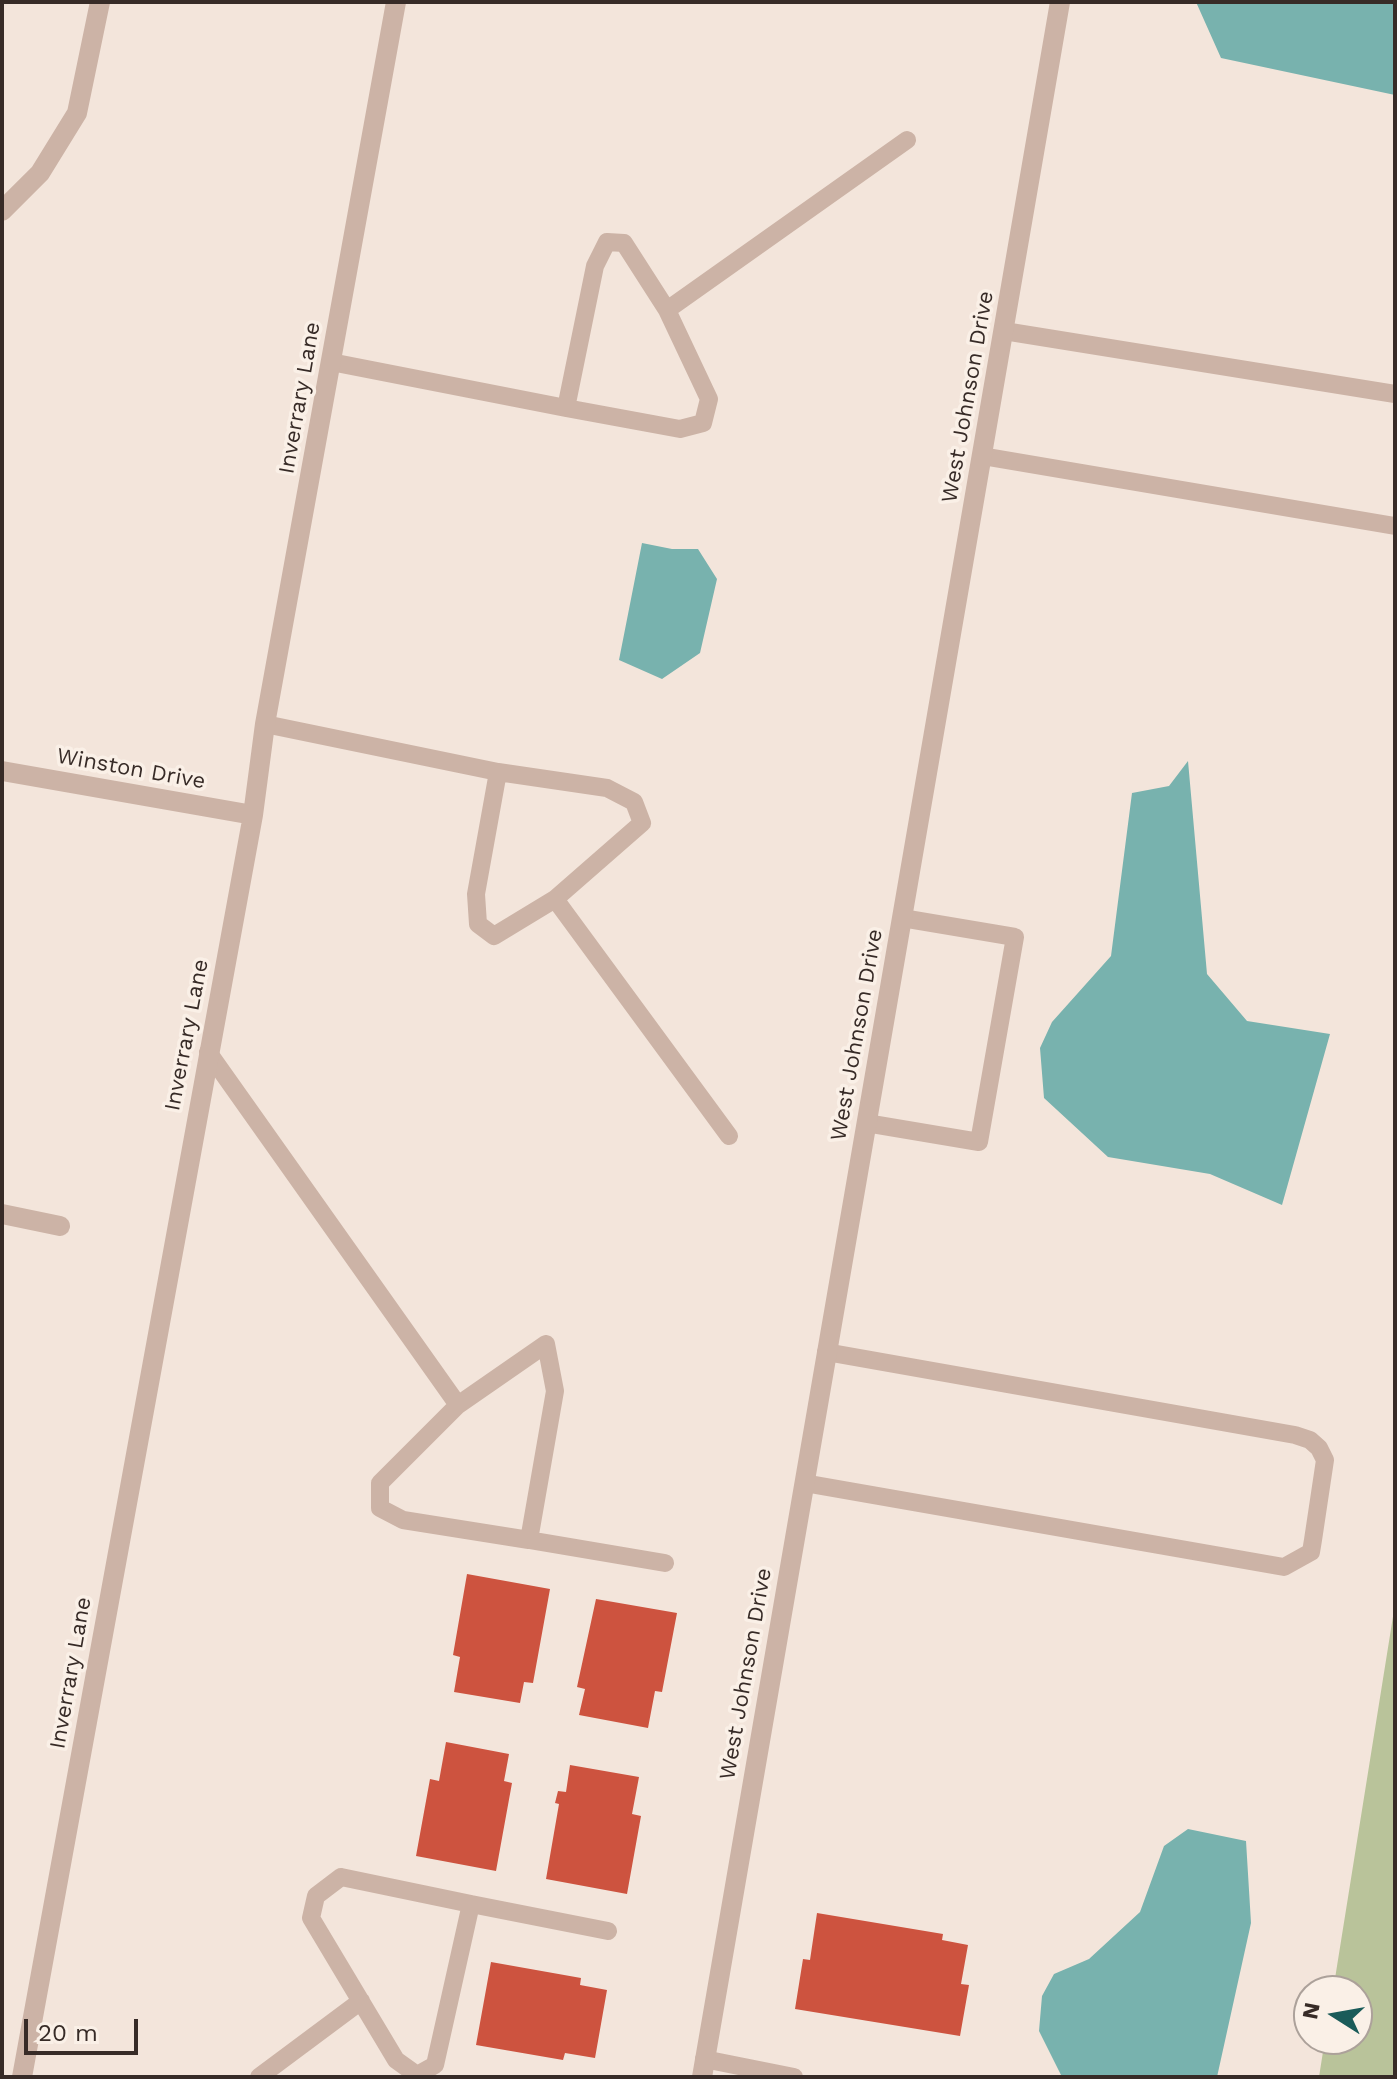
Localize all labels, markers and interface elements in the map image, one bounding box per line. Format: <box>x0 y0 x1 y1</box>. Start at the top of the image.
street label: West Johnson Drive <box>936 289 1000 505</box>
street label: Inverrary Lane <box>274 320 326 476</box>
street label: Winston Drive <box>55 743 207 795</box>
street label: West Johnson Drive <box>825 927 889 1143</box>
street label: Inverrary Lane <box>159 957 215 1113</box>
street label: West Johnson Drive <box>714 1566 778 1782</box>
street label: Inverrary Lane <box>45 1595 97 1751</box>
north arrow <box>1293 1975 1373 2055</box>
text: N <box>1297 2000 1325 2021</box>
scale bar <box>28 2003 142 2053</box>
text: 20 m <box>38 2019 98 2047</box>

